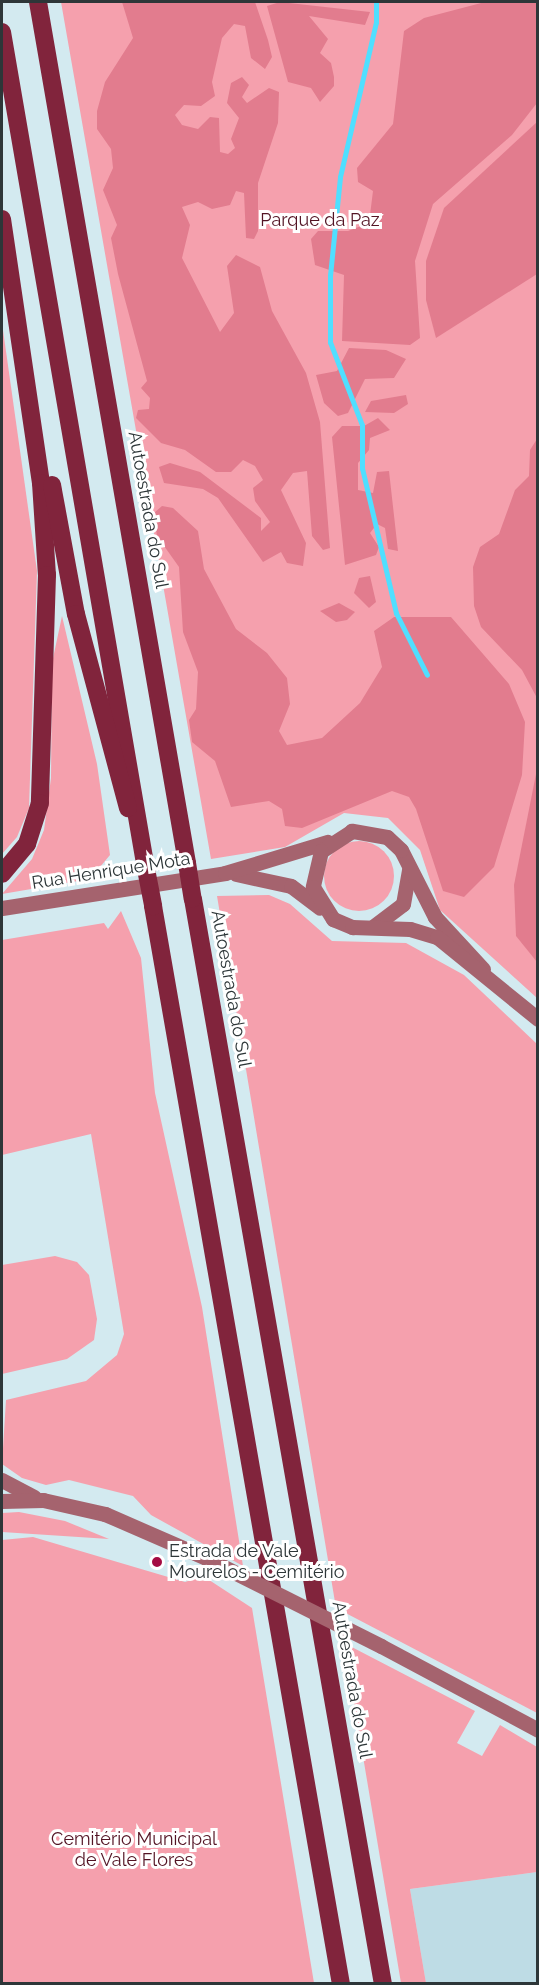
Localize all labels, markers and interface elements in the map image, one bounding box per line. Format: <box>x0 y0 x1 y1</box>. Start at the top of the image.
park label: Parque da Paz <box>260 209 380 231</box>
street label: Autoestrada do Sul <box>124 430 172 590</box>
street label: Rua Henrique Mota <box>30 848 192 894</box>
street label: Autoestrada do Sul <box>207 909 255 1069</box>
place label: Estrada de Vale Mourelos - Cemitério <box>169 1541 344 1584</box>
marker: Estrada de Vale Mourelos - Cemitério <box>150 1555 164 1569</box>
street label: Autoestrada do Sul <box>328 1600 376 1760</box>
park label: Cemitério Municipal de Vale Flores <box>51 1829 217 1872</box>

